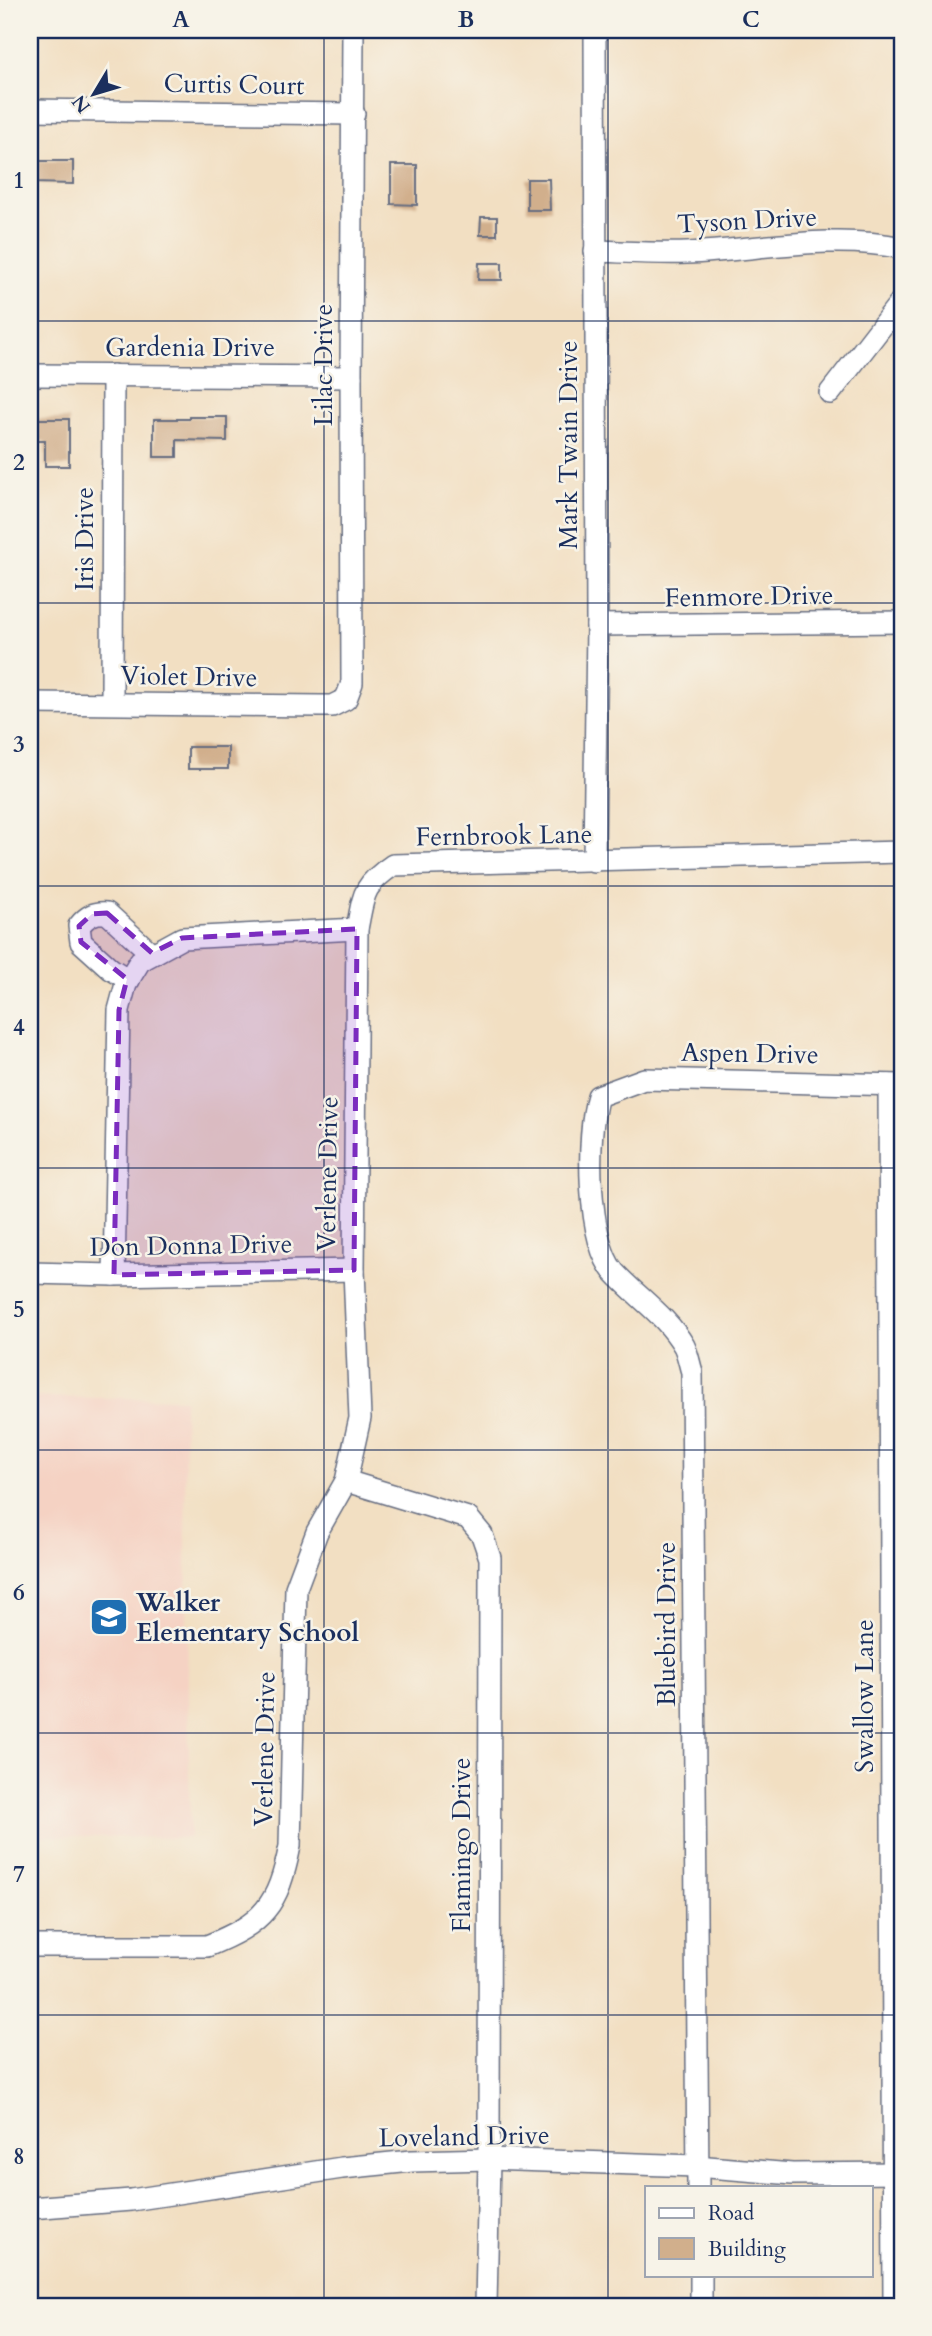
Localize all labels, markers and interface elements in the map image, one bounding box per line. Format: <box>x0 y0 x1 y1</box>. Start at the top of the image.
text: A <box>172 4 190 35</box>
text: B <box>458 4 474 35</box>
text: C <box>742 4 760 35</box>
north arrow <box>60 60 130 130</box>
street label: Curtis Court <box>163 66 305 103</box>
text: N <box>66 89 97 118</box>
text: 1 <box>13 165 25 196</box>
street label: Tyson Drive <box>676 199 818 242</box>
street label: Lilac Drive <box>306 304 341 426</box>
street label: Gardenia Drive <box>105 330 275 365</box>
street label: Mark Twain Drive <box>551 340 586 550</box>
text: 2 <box>13 447 25 478</box>
street label: Iris Drive <box>67 487 102 591</box>
street label: Fenmore Drive <box>664 578 834 615</box>
street label: Violet Drive <box>120 658 258 695</box>
text: 3 <box>13 729 25 760</box>
street label: Fernbrook Lane <box>415 816 593 855</box>
text: 4 <box>13 1012 25 1043</box>
street label: Aspen Drive <box>681 1035 819 1072</box>
street label: Verlene Drive <box>309 1096 346 1252</box>
street label: Don Donna Drive <box>89 1226 293 1265</box>
text: 5 <box>13 1294 25 1325</box>
street label: Bluebird Drive <box>649 1542 684 1706</box>
text: 6 <box>13 1577 25 1608</box>
place label: Walker Elementary School <box>135 1585 360 1650</box>
school or university icon: Walker Elementary School <box>88 1596 130 1638</box>
street label: Swallow Lane <box>847 1619 882 1773</box>
street label: Verlene Drive <box>246 1671 283 1827</box>
street label: Flamingo Drive <box>444 1757 479 1933</box>
text: 7 <box>13 1859 25 1890</box>
street label: Loveland Drive <box>378 2118 550 2155</box>
text: 8 <box>13 2141 25 2172</box>
legend <box>645 2186 872 2276</box>
text: Road <box>708 2199 754 2228</box>
text: Building <box>708 2235 786 2264</box>

